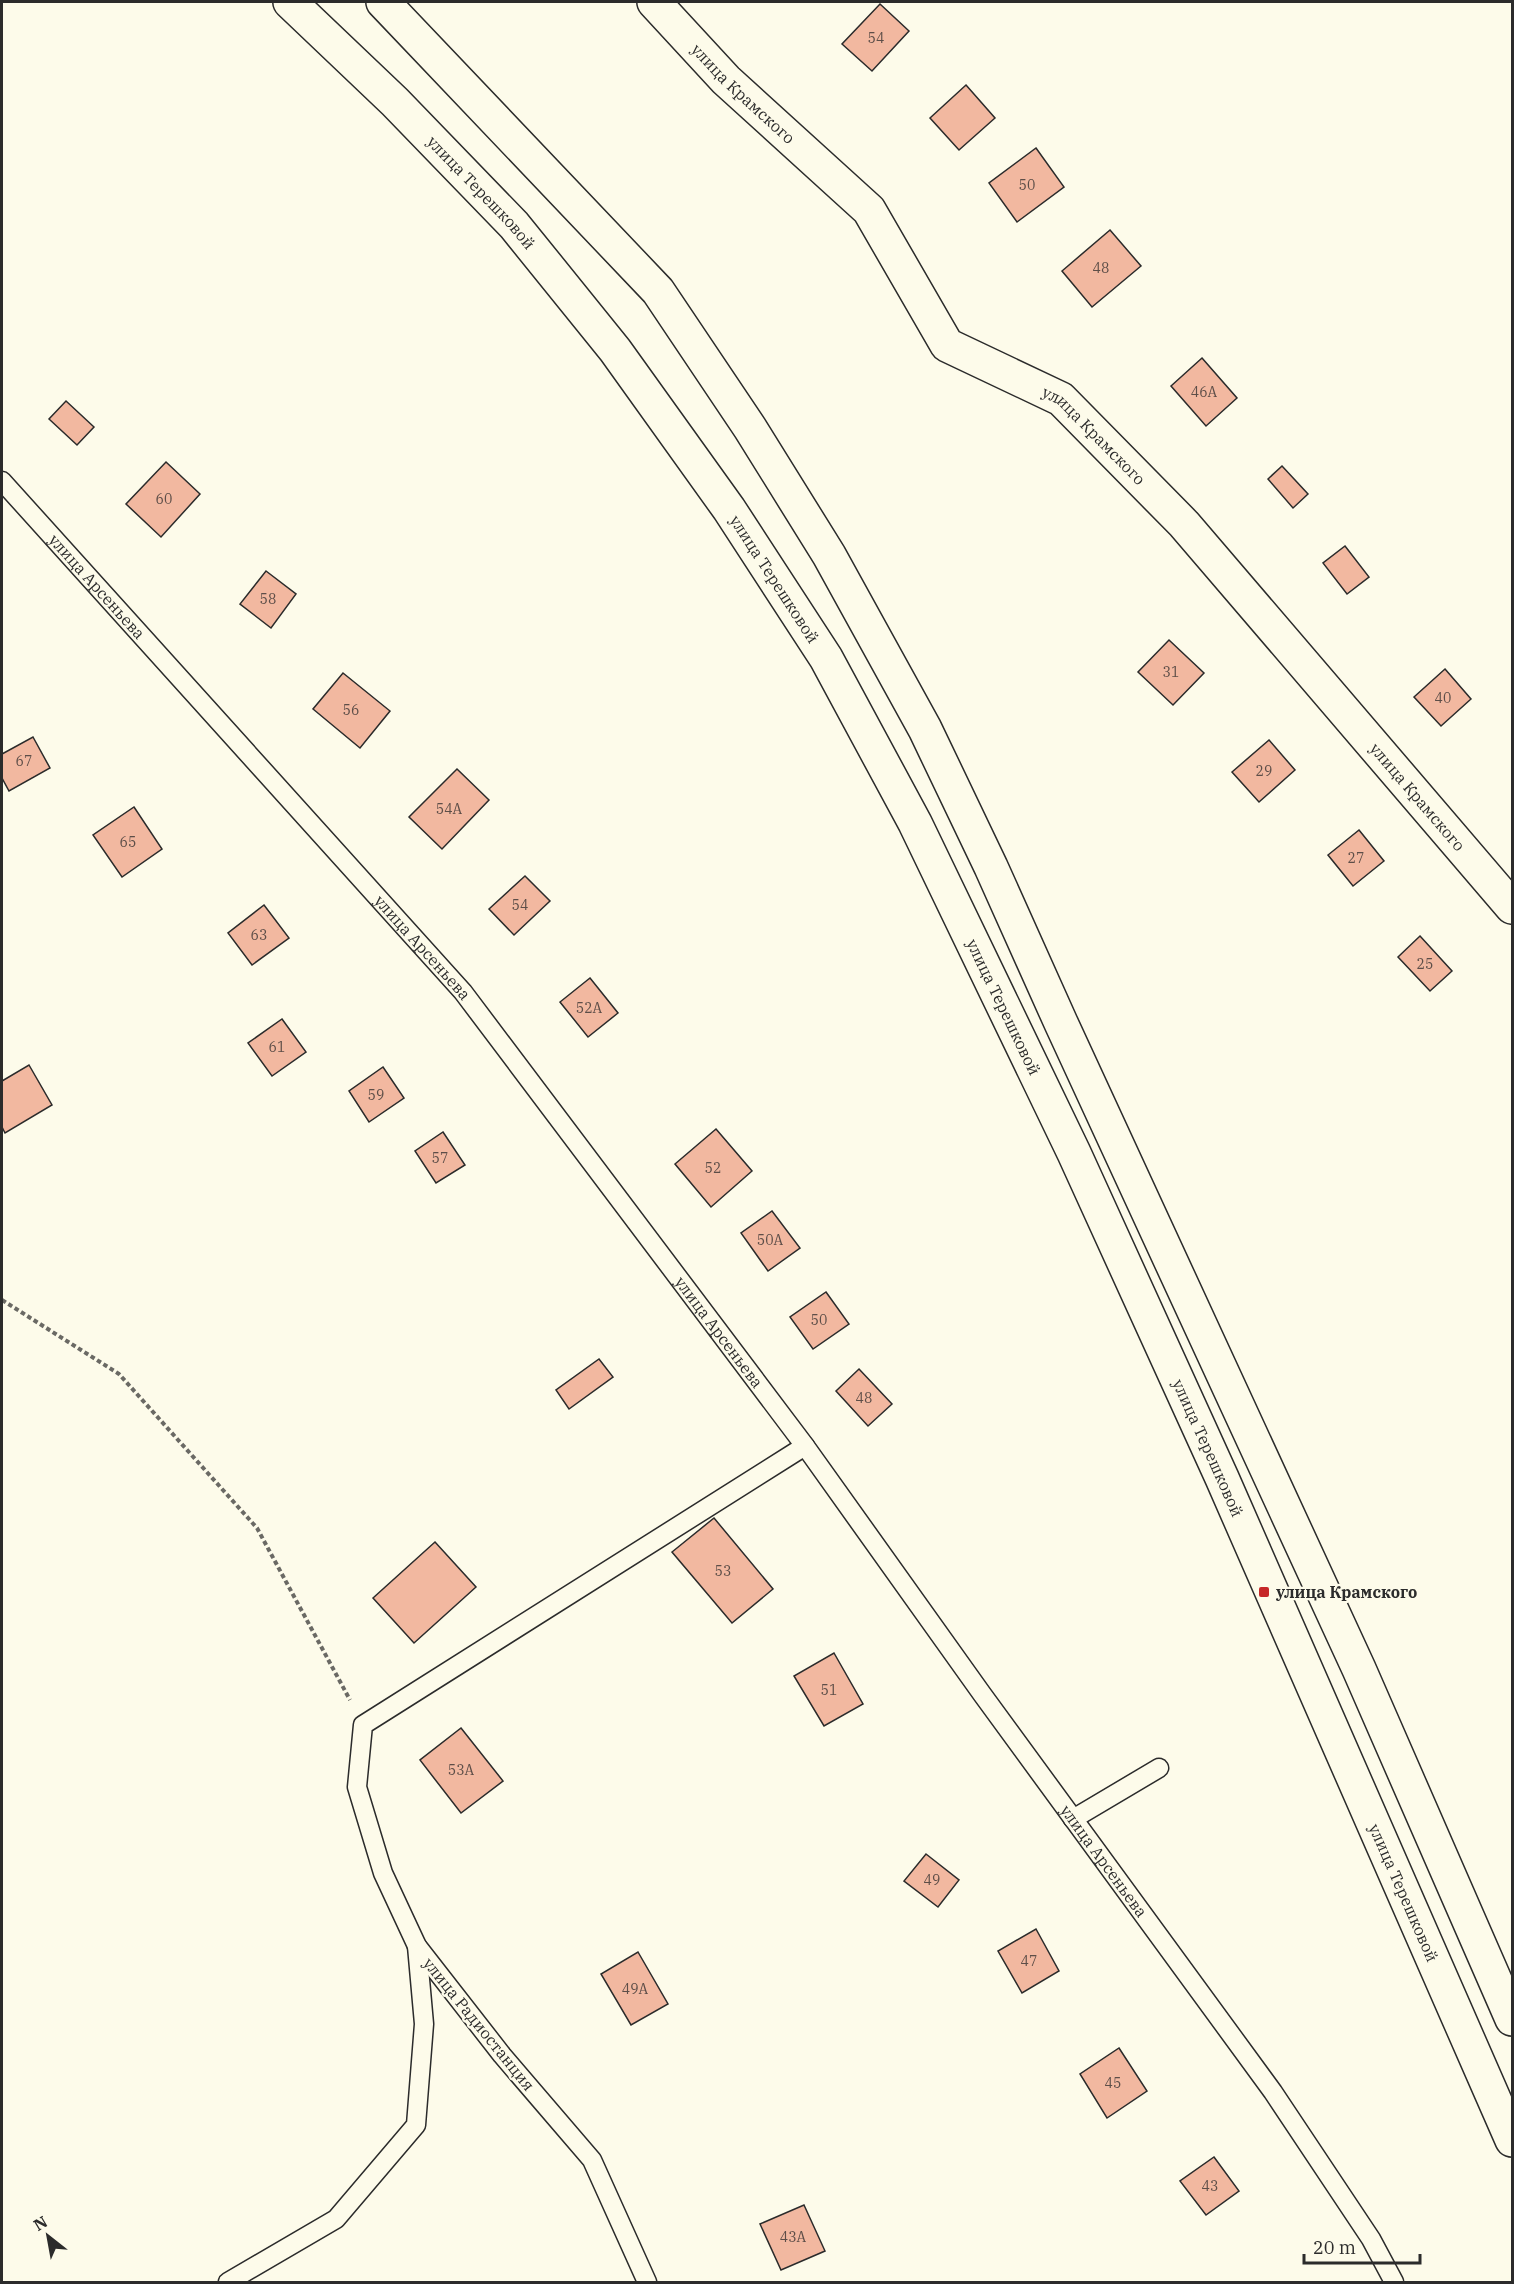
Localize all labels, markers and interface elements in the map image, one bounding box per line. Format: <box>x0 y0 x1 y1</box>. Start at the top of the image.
house number: 54 <box>868 29 884 47</box>
street label: улица Крамского <box>687 39 799 148</box>
street label: улица Терешковой <box>423 131 540 253</box>
house number: 50 <box>1019 176 1035 194</box>
house number: 48 <box>1093 259 1109 277</box>
street label: улица Крамского <box>1039 382 1150 489</box>
house number: 46А <box>1191 383 1218 401</box>
house number: 60 <box>156 490 172 508</box>
street label: улица Терешковой <box>726 511 824 647</box>
street label: улица Арсеньева <box>45 530 150 643</box>
house number: 58 <box>260 590 276 608</box>
house number: 31 <box>1163 663 1179 681</box>
house number: 40 <box>1435 689 1451 707</box>
house number: 56 <box>343 701 359 719</box>
street label: улица Крамского <box>1366 739 1469 855</box>
house number: 67 <box>16 752 32 770</box>
house number: 29 <box>1256 762 1272 780</box>
house number: 54А <box>436 800 463 818</box>
house number: 65 <box>120 833 136 851</box>
house number: 27 <box>1348 849 1364 867</box>
street label: улица Арсеньева <box>370 891 475 1004</box>
house number: 54 <box>512 896 528 914</box>
house number: 63 <box>251 926 267 944</box>
street label: улица Терешковой <box>962 936 1045 1078</box>
house number: 25 <box>1417 955 1433 973</box>
house number: 52А <box>576 999 603 1017</box>
house number: 61 <box>269 1038 285 1056</box>
house number: 59 <box>368 1086 384 1104</box>
house number: 57 <box>432 1149 448 1167</box>
house number: 52 <box>705 1159 721 1177</box>
house number: 50А <box>757 1231 784 1249</box>
street label: улица Арсеньева <box>671 1272 768 1392</box>
house number: 50 <box>811 1311 827 1329</box>
street label: улица Терешковой <box>1168 1376 1248 1520</box>
house number: 48 <box>856 1389 872 1407</box>
house number: 53 <box>715 1562 731 1580</box>
place label: улица Крамского <box>1275 1582 1417 1602</box>
marker: улица Крамского <box>1257 1585 1271 1599</box>
house number: 51 <box>821 1681 837 1699</box>
house number: 53А <box>448 1761 475 1779</box>
street label: улица Арсеньева <box>1056 1801 1152 1921</box>
street label: улица Терешковой <box>1365 1821 1443 1965</box>
house number: 49 <box>924 1871 940 1889</box>
house number: 47 <box>1021 1952 1037 1970</box>
street label: улица Радиостанция <box>419 1953 539 2095</box>
house number: 49А <box>622 1980 649 1998</box>
house number: 45 <box>1105 2074 1121 2092</box>
house number: 43 <box>1202 2177 1218 2195</box>
north arrow <box>18 2206 78 2266</box>
text: N <box>30 2211 51 2235</box>
scale bar <box>1304 2227 1420 2265</box>
house number: 43А <box>780 2228 807 2246</box>
text: 20 m <box>1313 2236 1356 2259</box>

